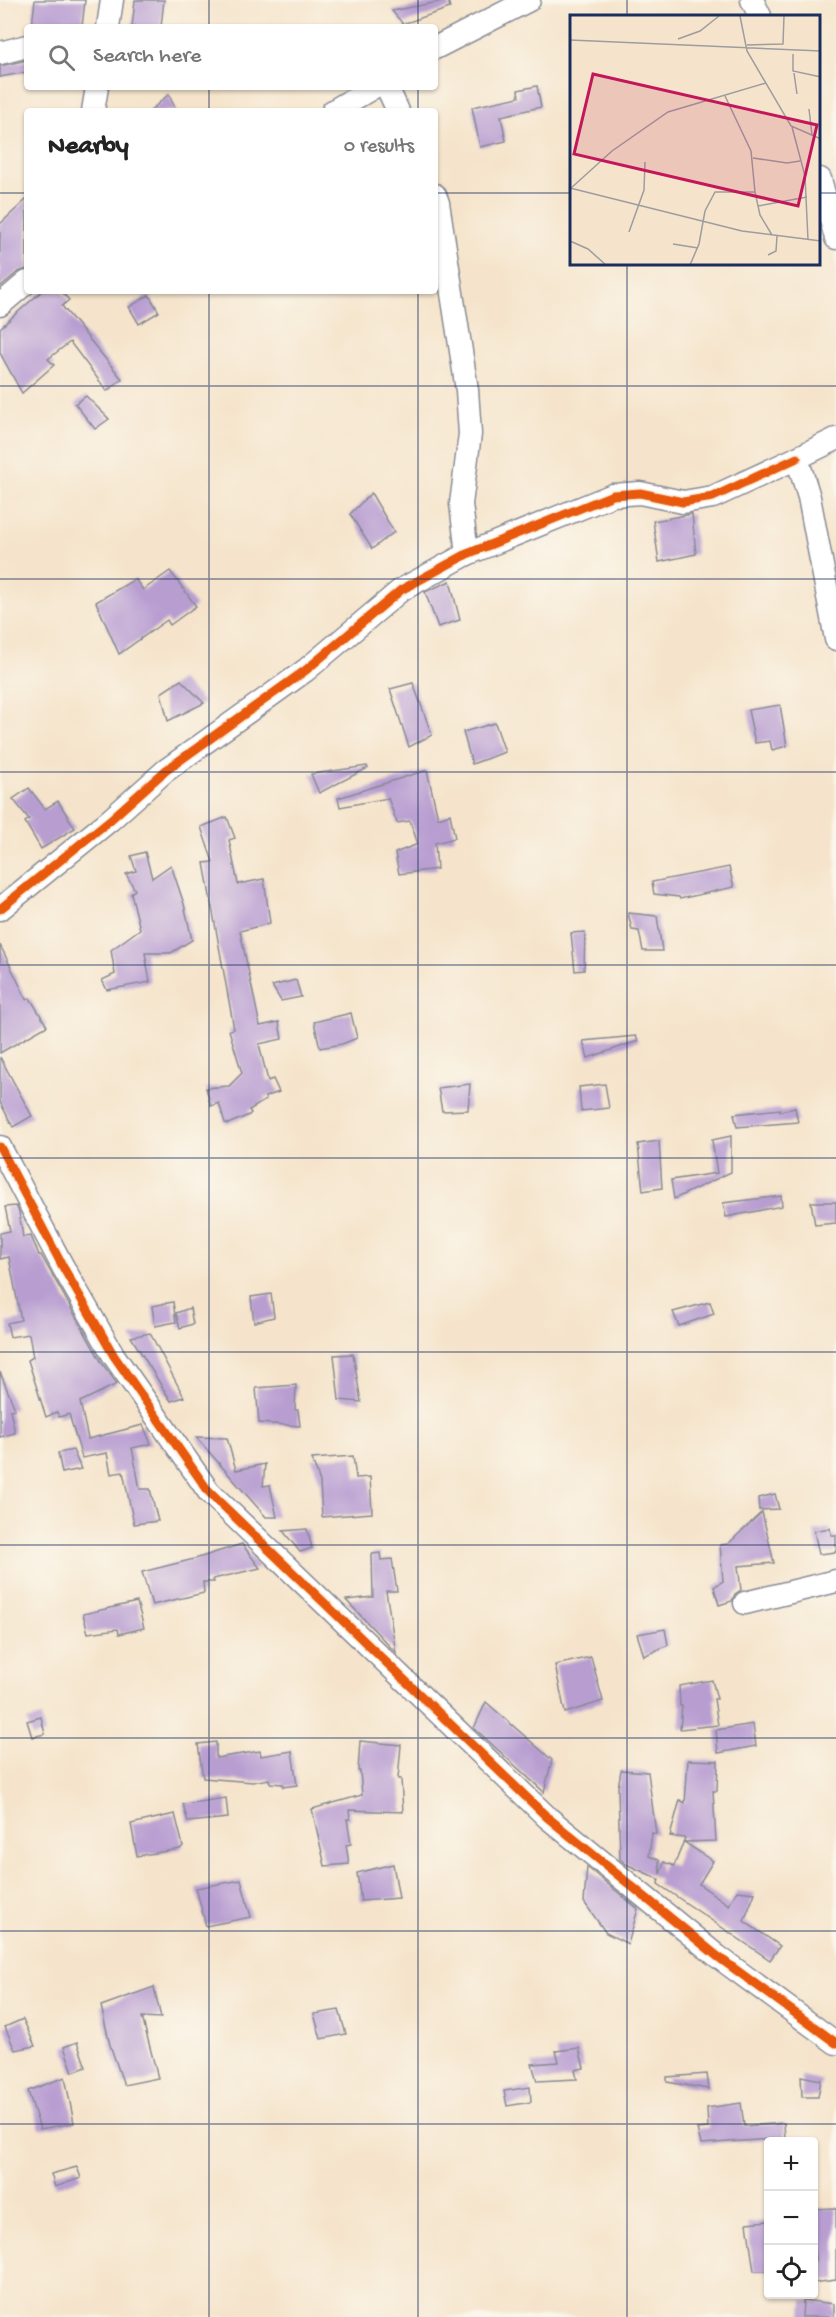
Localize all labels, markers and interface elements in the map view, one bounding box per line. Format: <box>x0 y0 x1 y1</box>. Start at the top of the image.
inset map <box>570 15 821 266</box>
search box <box>24 24 438 90</box>
icon: search <box>45 41 78 74</box>
text: Search here <box>93 44 201 70</box>
text: Nearby <box>48 132 129 163</box>
text: 0 results <box>344 136 414 159</box>
map controls <box>764 2137 818 2299</box>
button: + <box>764 2137 818 2191</box>
button: − <box>764 2191 818 2245</box>
button: locate <box>764 2245 818 2299</box>

